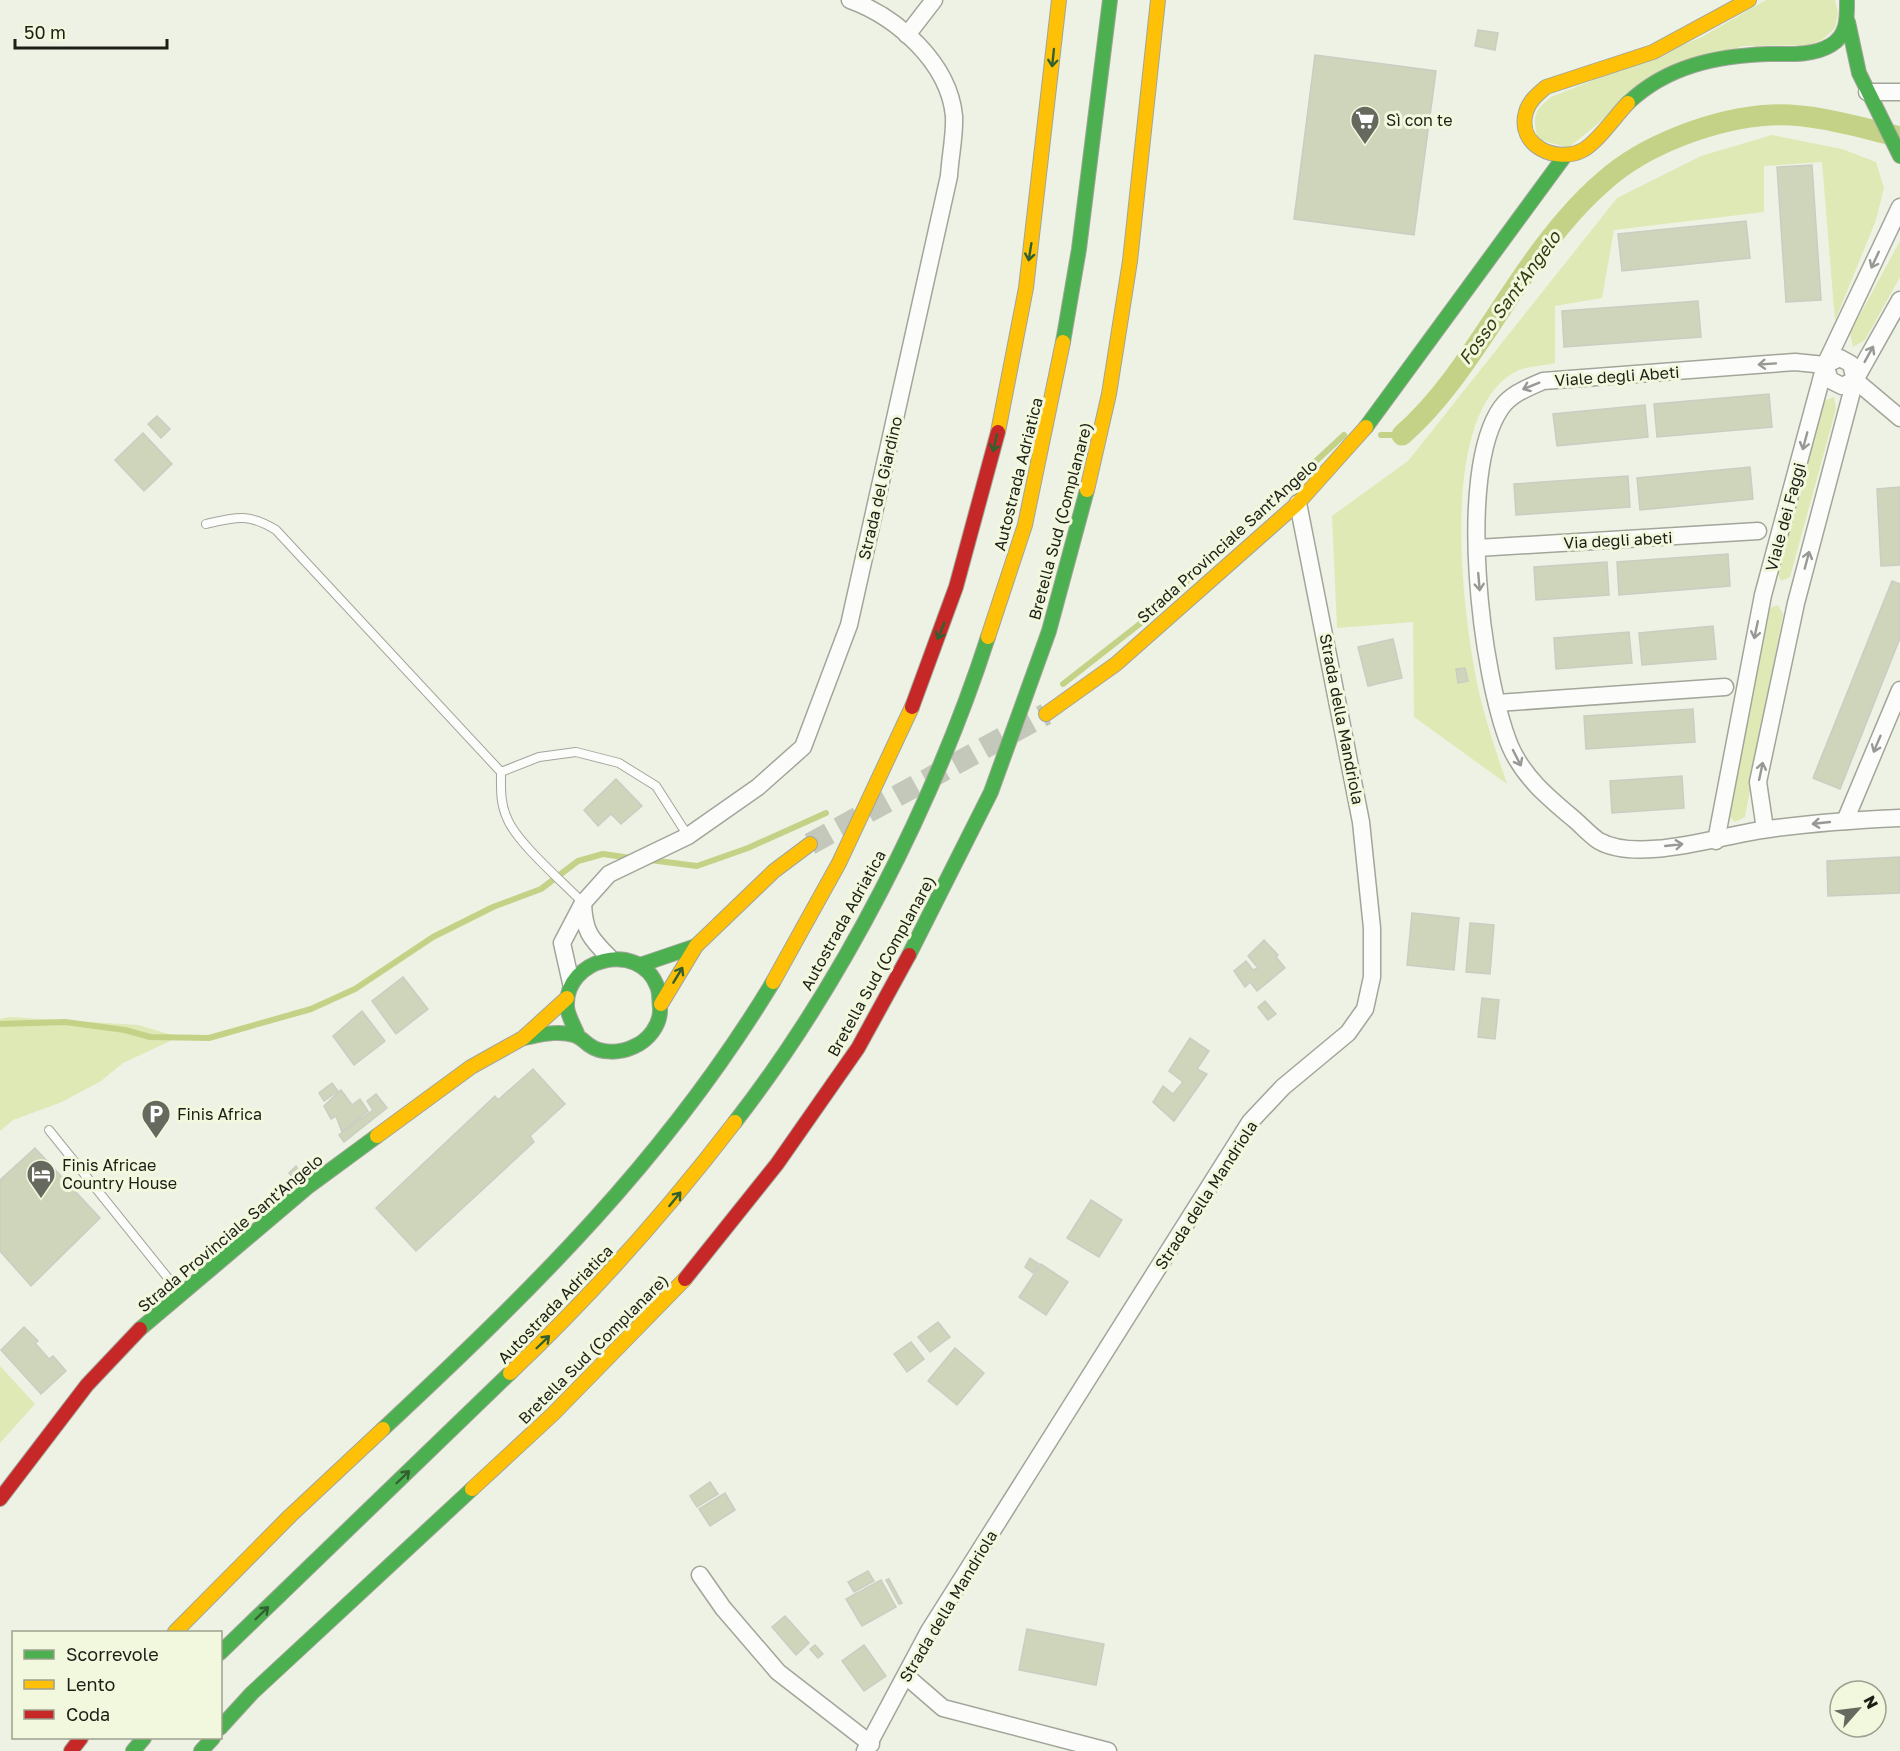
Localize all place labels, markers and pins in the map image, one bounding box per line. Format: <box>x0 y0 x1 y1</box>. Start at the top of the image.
supermarket icon: Sì con te <box>1349 104 1381 146</box>
place label: Sì con te <box>1386 110 1453 130</box>
parking icon: Finis Africa <box>140 1098 172 1140</box>
place label: Finis Africa <box>177 1104 262 1124</box>
place label: Finis Africae Country House <box>62 1155 177 1193</box>
hotel icon: Finis Africae Country House <box>25 1158 57 1200</box>

